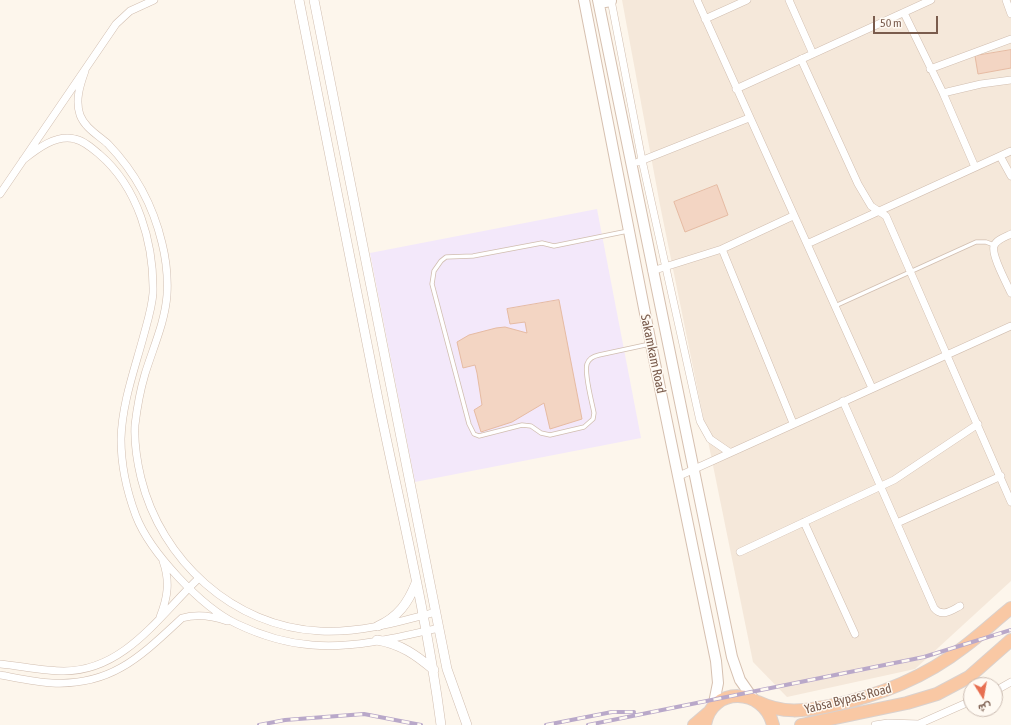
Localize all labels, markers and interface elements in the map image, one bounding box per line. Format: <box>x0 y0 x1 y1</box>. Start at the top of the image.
scale bar <box>875 8 940 34</box>
text: 50 m <box>880 16 902 30</box>
street label: Sakamkam Road <box>637 313 669 395</box>
north arrow <box>963 677 1003 717</box>
street label: Yabsa Bypass Road <box>803 681 893 717</box>
text: ش <box>977 701 993 715</box>

